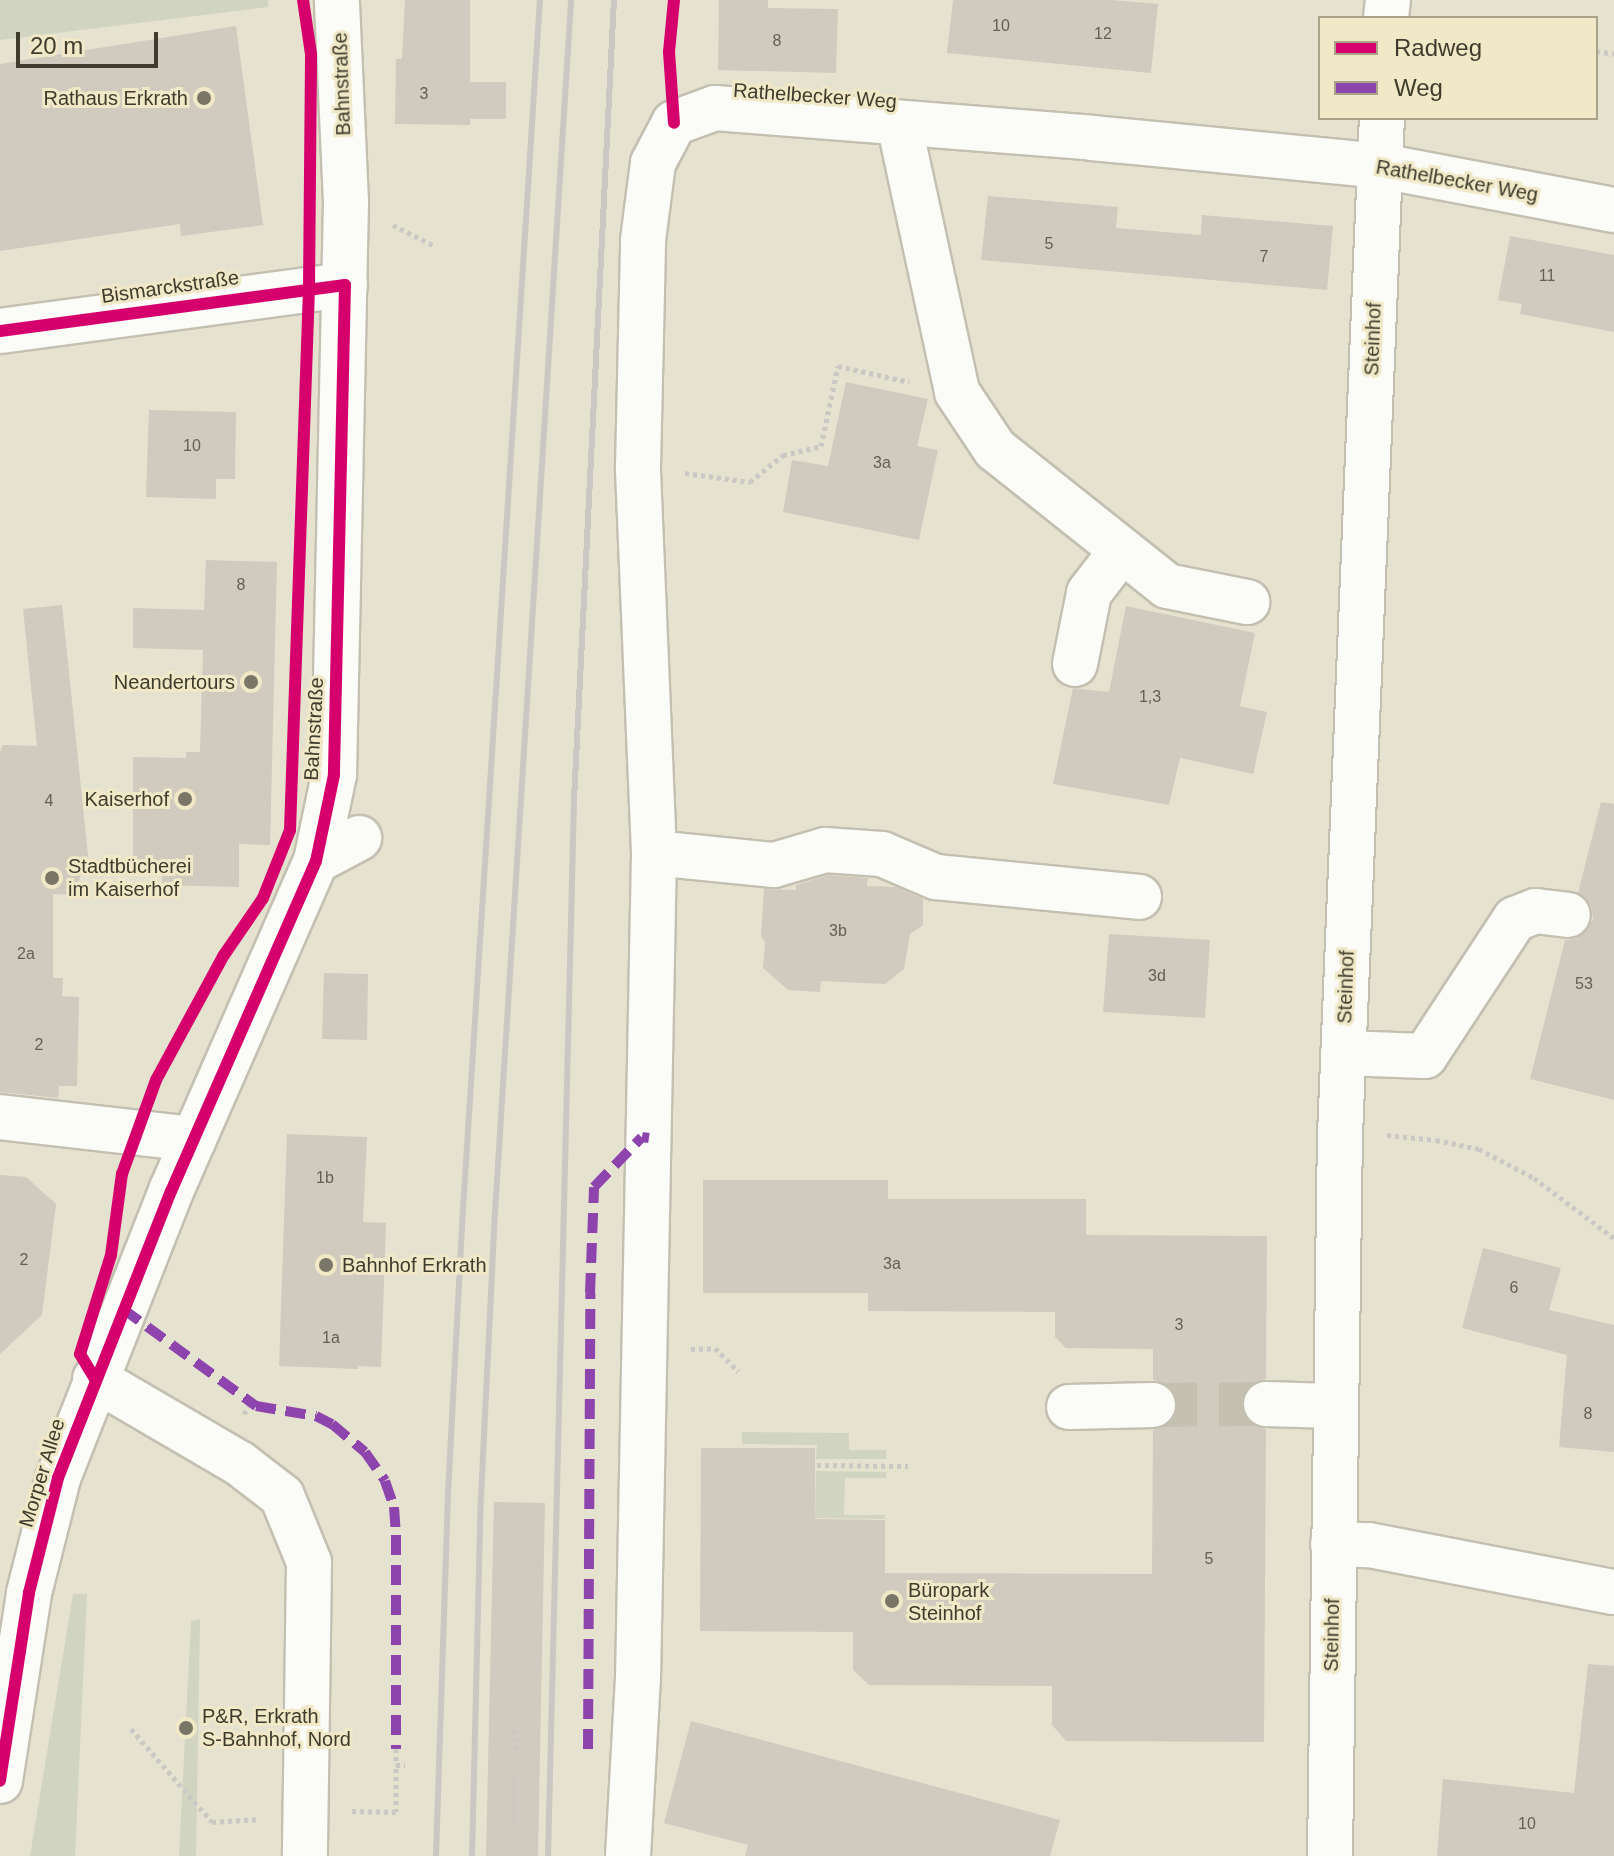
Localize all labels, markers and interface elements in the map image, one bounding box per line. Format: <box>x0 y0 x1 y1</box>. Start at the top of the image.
scale bar <box>20 16 162 66</box>
house number: 10 <box>992 16 1010 36</box>
legend <box>1318 16 1598 120</box>
house number: 12 <box>1094 24 1112 44</box>
house number: 8 <box>773 31 781 51</box>
text: 20 m <box>30 32 83 59</box>
street label: Bahnstraße <box>328 32 356 136</box>
text: Radweg <box>1394 34 1482 61</box>
text: Weg <box>1394 74 1443 101</box>
street label: Rathelbecker Weg <box>732 78 898 114</box>
house number: 3 <box>420 84 428 104</box>
place label: Rathaus Erkrath <box>43 86 188 110</box>
marker: Rathaus Erkrath <box>195 89 213 107</box>
street label: Rathelbecker Weg <box>1374 155 1540 207</box>
house number: 5 <box>1045 234 1053 254</box>
house number: 7 <box>1260 247 1268 267</box>
street label: Bismarckstraße <box>100 265 240 309</box>
house number: 11 <box>1539 266 1555 286</box>
street label: Steinhof <box>1360 302 1386 376</box>
house number: 10 <box>183 436 201 456</box>
house number: 3a <box>873 453 891 473</box>
house number: 8 <box>237 575 245 595</box>
place label: Neandertours <box>114 670 235 694</box>
marker: Neandertours <box>242 673 260 691</box>
street label: Bahnstraße <box>299 677 329 781</box>
house number: 1,3 <box>1139 687 1161 707</box>
place label: Kaiserhof <box>85 787 169 811</box>
marker: Kaiserhof <box>176 790 194 808</box>
house number: 4 <box>45 791 53 811</box>
place label: Stadtbücherei im Kaiserhof <box>68 854 191 901</box>
marker: Stadtbücherei im Kaiserhof <box>43 869 61 887</box>
house number: 3b <box>829 921 847 941</box>
house number: 2a <box>17 944 35 964</box>
street label: Steinhof <box>1333 950 1359 1024</box>
house number: 3d <box>1148 966 1166 986</box>
house number: 53 <box>1575 974 1593 994</box>
house number: 2 <box>35 1035 43 1055</box>
house number: 1b <box>316 1168 334 1188</box>
house number: 2 <box>20 1250 28 1270</box>
place label: Bahnhof Erkrath <box>342 1253 487 1277</box>
house number: 3a <box>883 1254 901 1274</box>
marker: Bahnhof Erkrath <box>317 1256 335 1274</box>
house number: 6 <box>1510 1278 1518 1298</box>
house number: 3 <box>1175 1315 1183 1335</box>
house number: 1a <box>322 1328 340 1348</box>
house number: 8 <box>1584 1404 1592 1424</box>
street label: Morper Allee <box>14 1415 70 1531</box>
house number: 5 <box>1205 1549 1213 1569</box>
place label: Büropark Steinhof <box>908 1578 989 1625</box>
marker: Büropark Steinhof <box>883 1592 901 1610</box>
street label: Steinhof <box>1319 1598 1345 1672</box>
place label: P&R, Erkrath S-Bahnhof, Nord <box>202 1704 351 1751</box>
marker: P&R, Erkrath S-Bahnhof, Nord <box>177 1719 195 1737</box>
house number: 10 <box>1518 1814 1536 1834</box>

